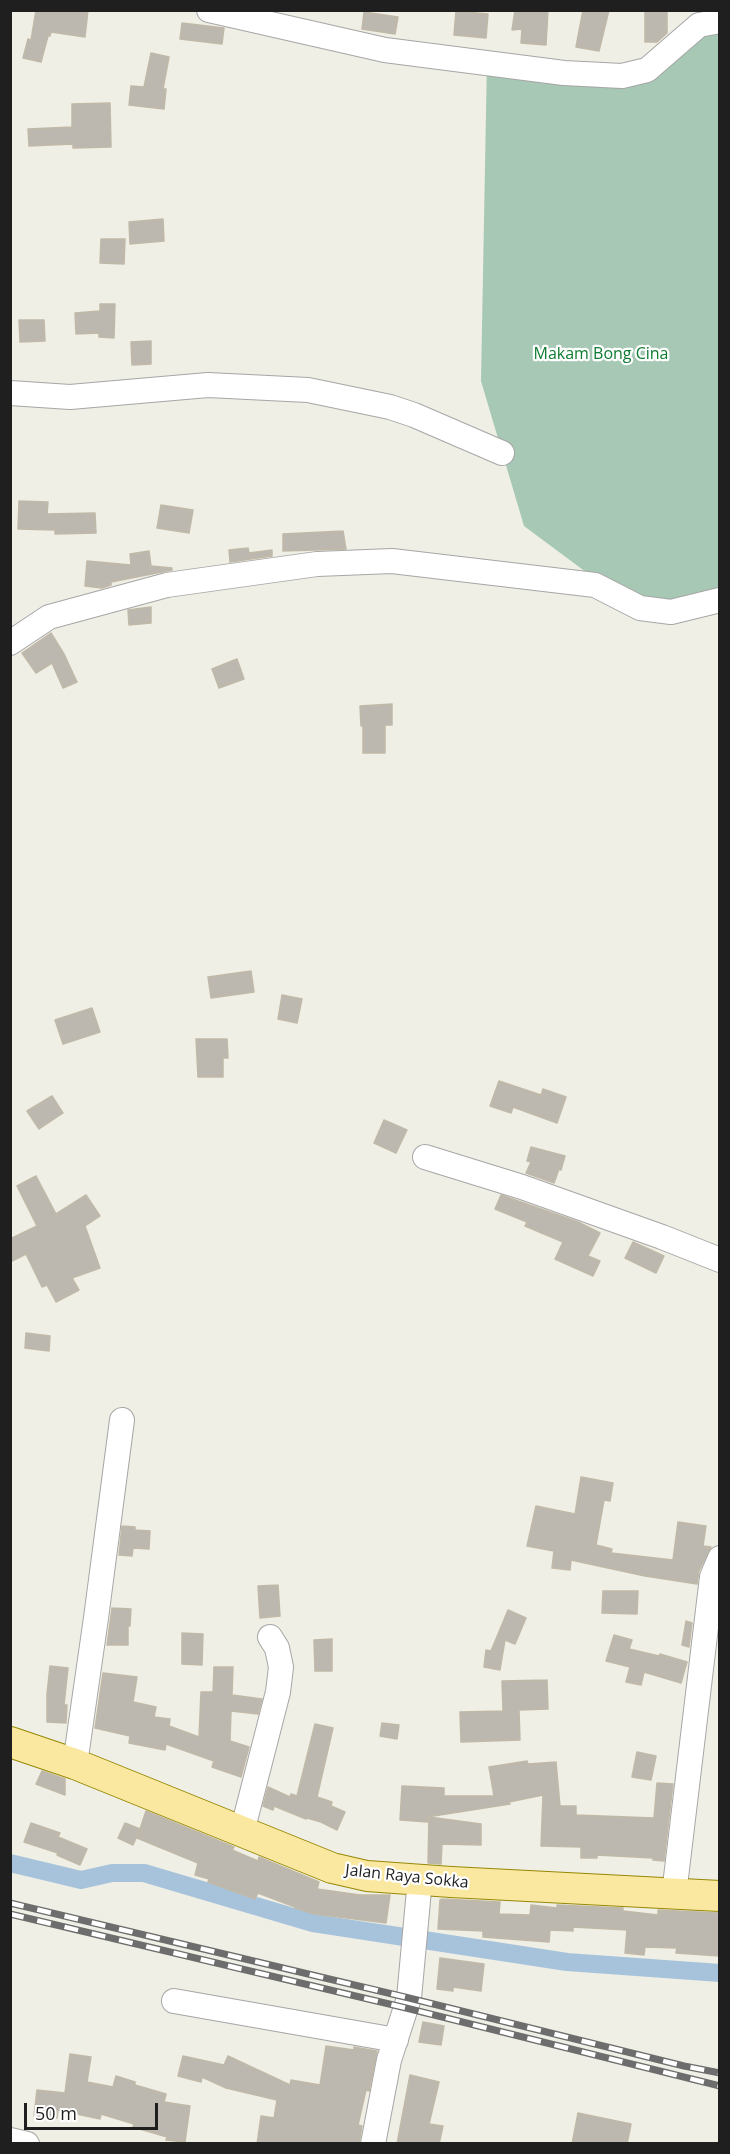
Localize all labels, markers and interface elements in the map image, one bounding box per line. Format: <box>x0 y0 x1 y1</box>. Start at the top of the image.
park label: Makam Bong Cina <box>534 344 668 364</box>
street label: Jalan Raya Sokka <box>344 1861 470 1893</box>
scale bar <box>27 2091 160 2129</box>
text: 50 m <box>35 2101 77 2125</box>

